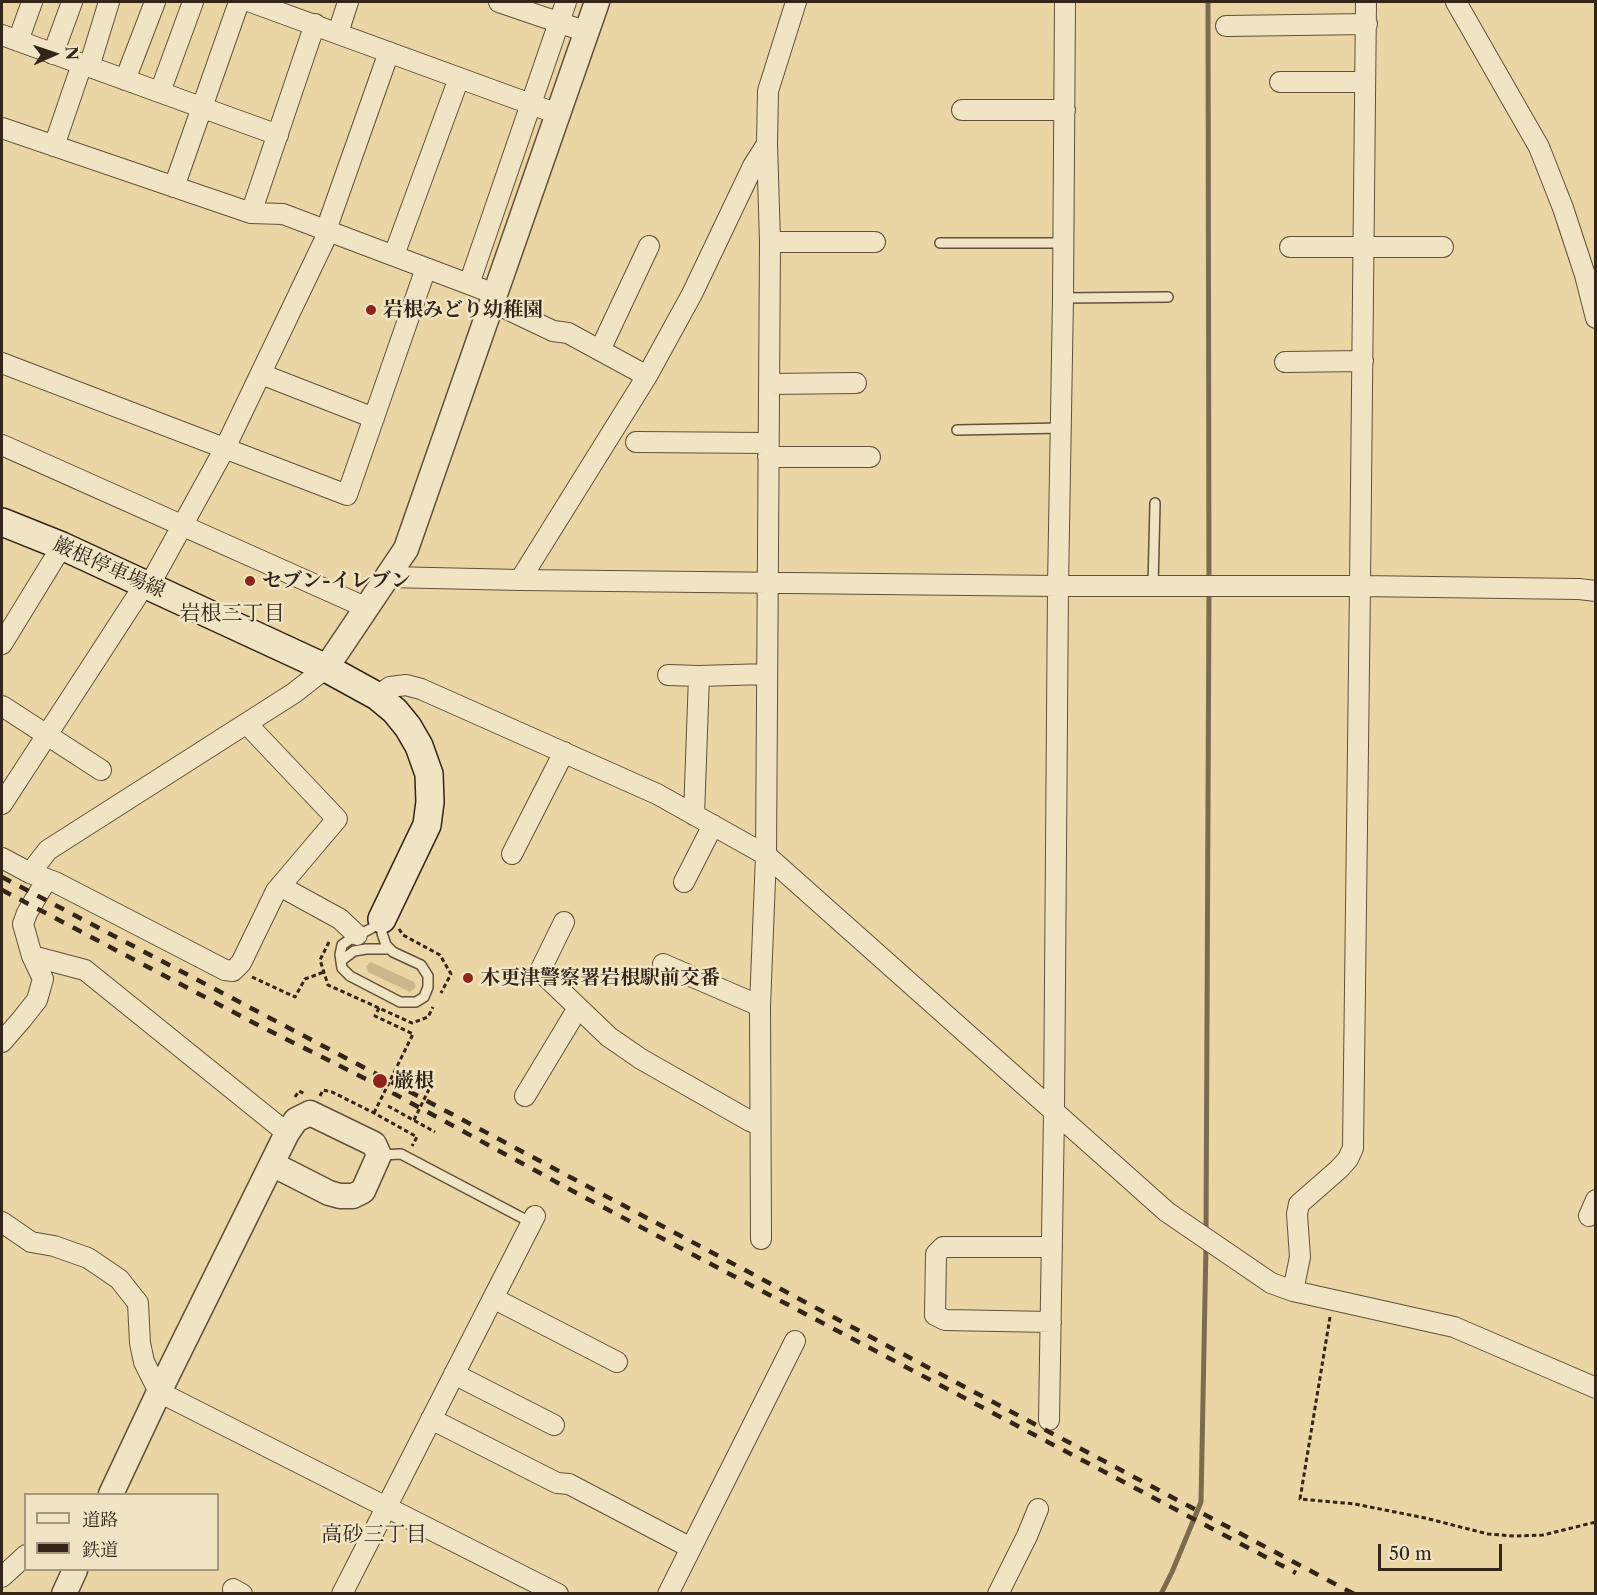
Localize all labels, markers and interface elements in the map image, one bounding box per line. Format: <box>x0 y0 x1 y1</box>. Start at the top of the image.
north arrow <box>24 24 84 84</box>
text: N <box>62 46 82 61</box>
place label: 岩根みどり幼稚園 <box>383 298 543 322</box>
marker: 岩根みどり幼稚園 <box>364 303 378 317</box>
street label: 巌根停車場線 <box>49 533 169 603</box>
place label: セブン-イレブン <box>262 569 411 593</box>
marker: セブン-イレブン <box>243 574 257 588</box>
district label: 岩根三丁目 <box>180 601 284 627</box>
place label: 木更津警察署岩根駅前交番 <box>480 966 720 990</box>
marker: 木更津警察署岩根駅前交番 <box>461 971 475 985</box>
place label: 巌根 <box>394 1069 434 1093</box>
marker: 巌根 <box>371 1072 389 1090</box>
legend <box>24 1493 219 1571</box>
text: 道路 <box>82 1509 118 1531</box>
district label: 高砂三丁目 <box>322 1522 426 1548</box>
scale bar <box>1381 1532 1506 1570</box>
text: 鉄道 <box>82 1539 118 1561</box>
text: 50 m <box>1389 1543 1432 1565</box>

